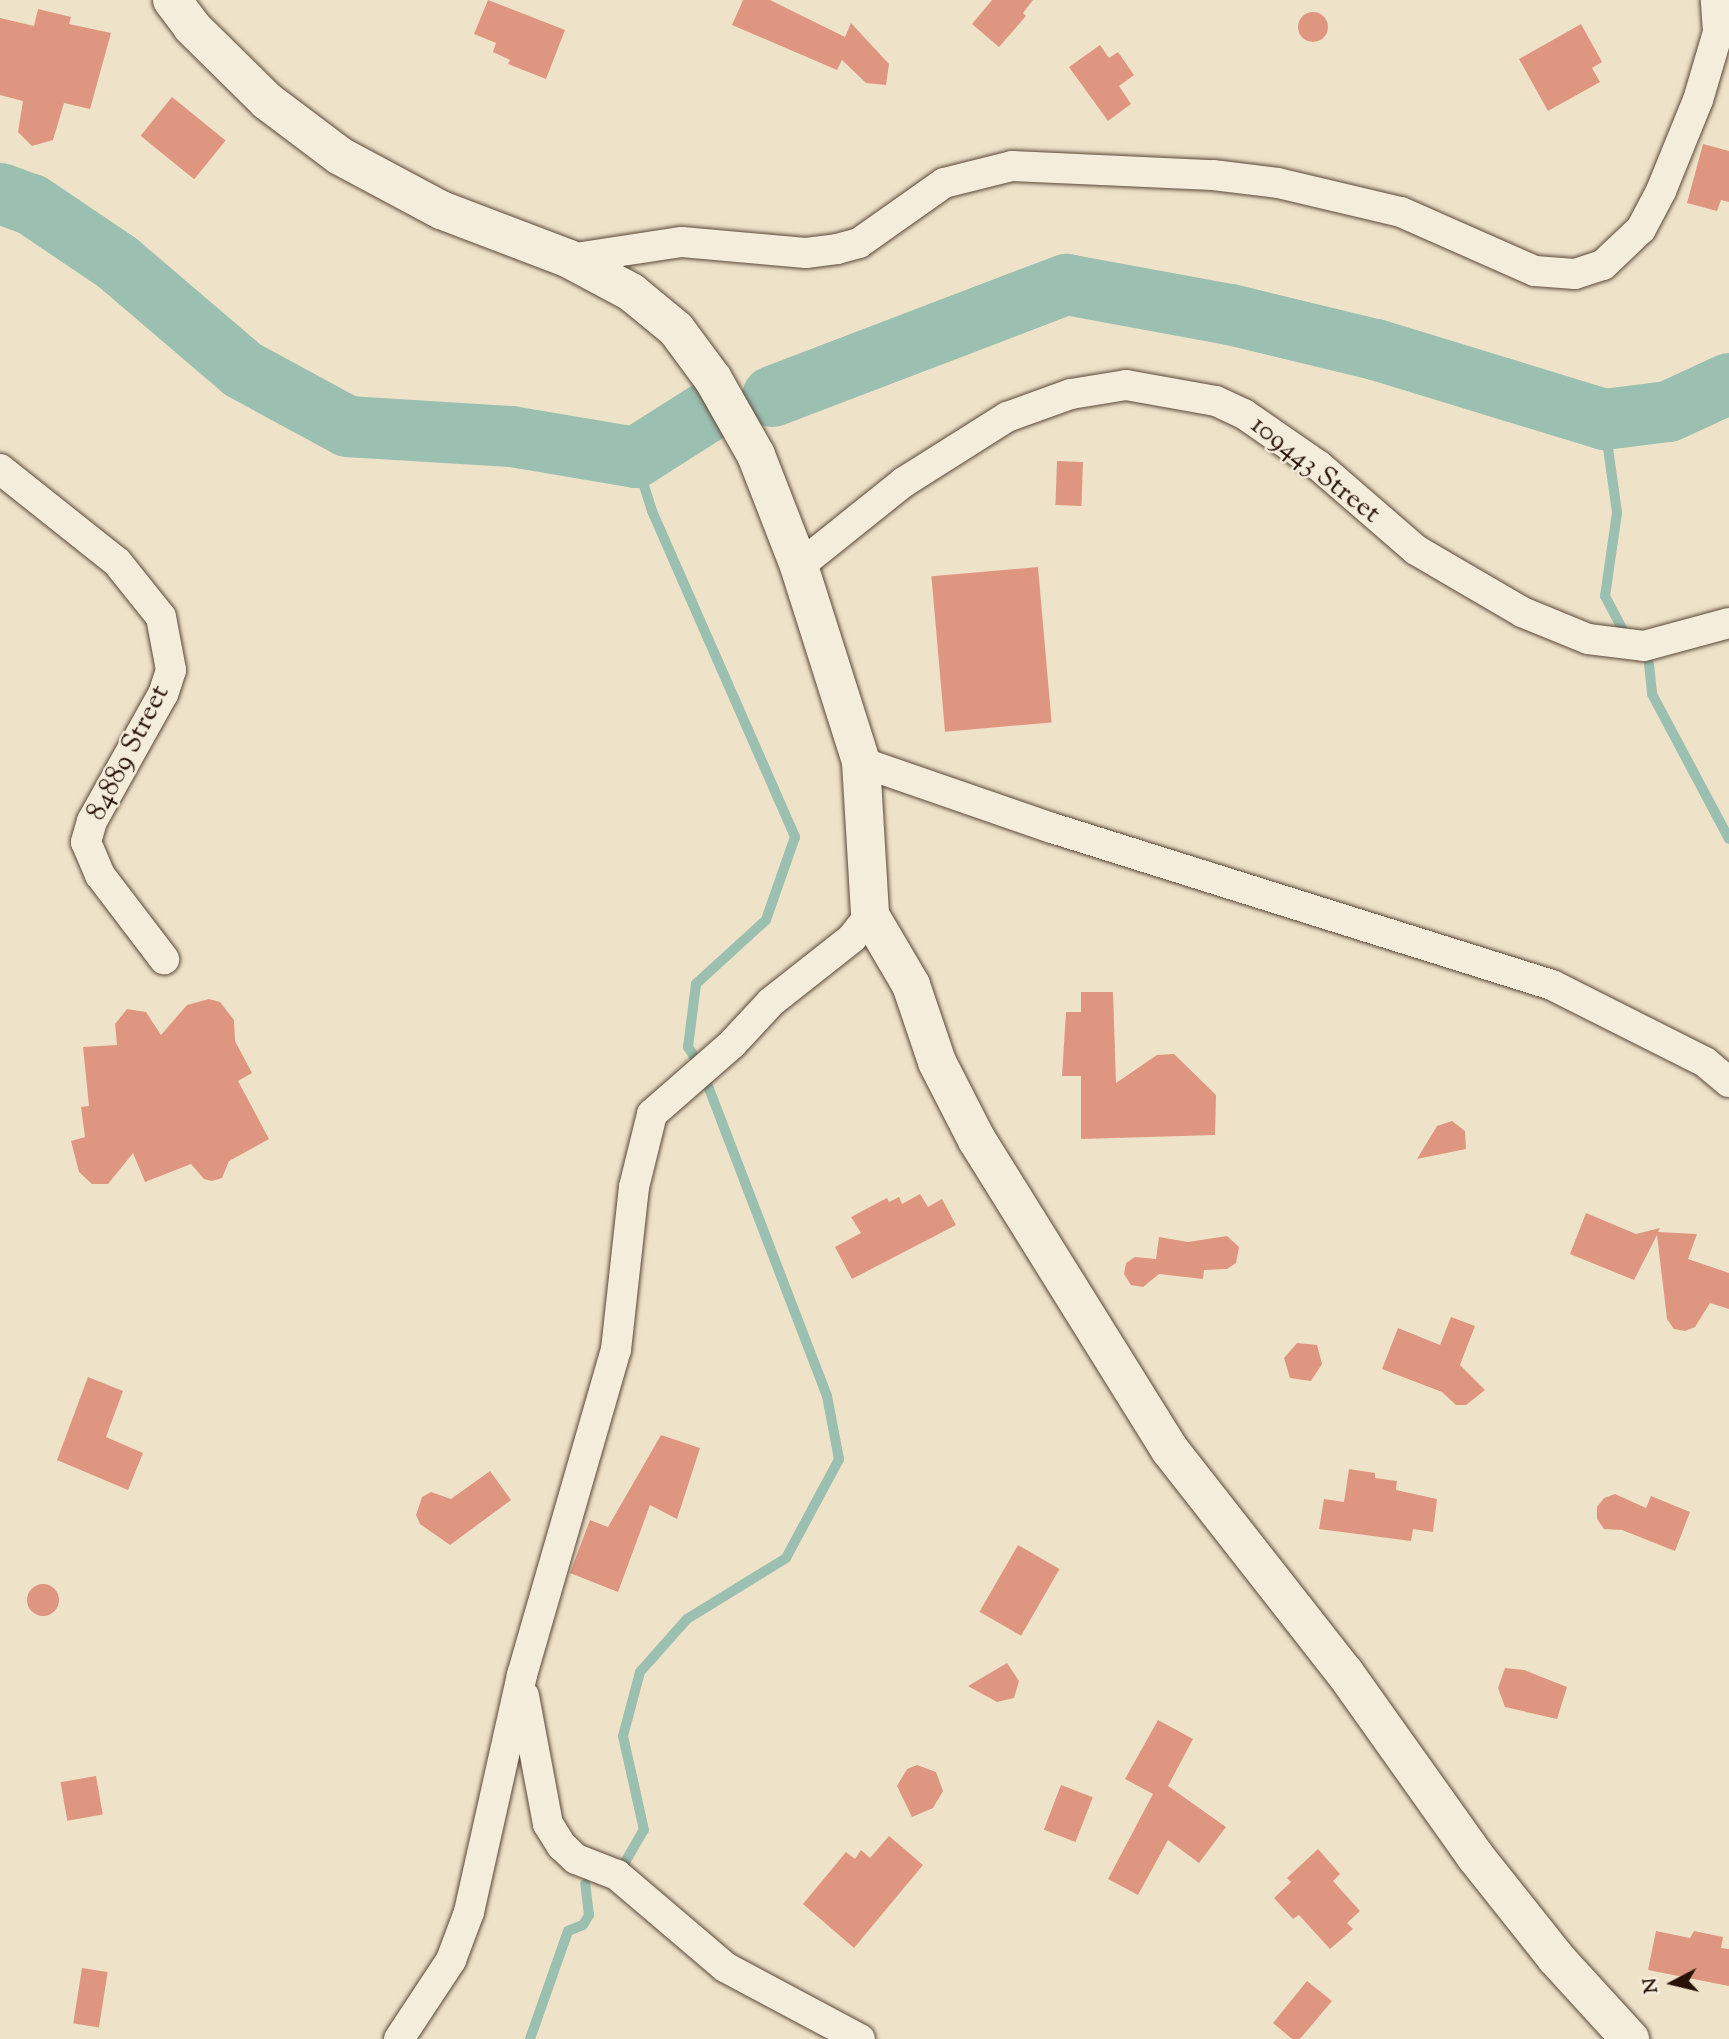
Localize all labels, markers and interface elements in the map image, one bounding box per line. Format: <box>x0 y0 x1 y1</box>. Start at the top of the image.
street label: 109443 Street <box>1243 409 1387 531</box>
street label: 84889 Street <box>81 680 177 826</box>
north arrow <box>1638 1948 1708 2018</box>
text: N <box>1637 1976 1666 1995</box>

